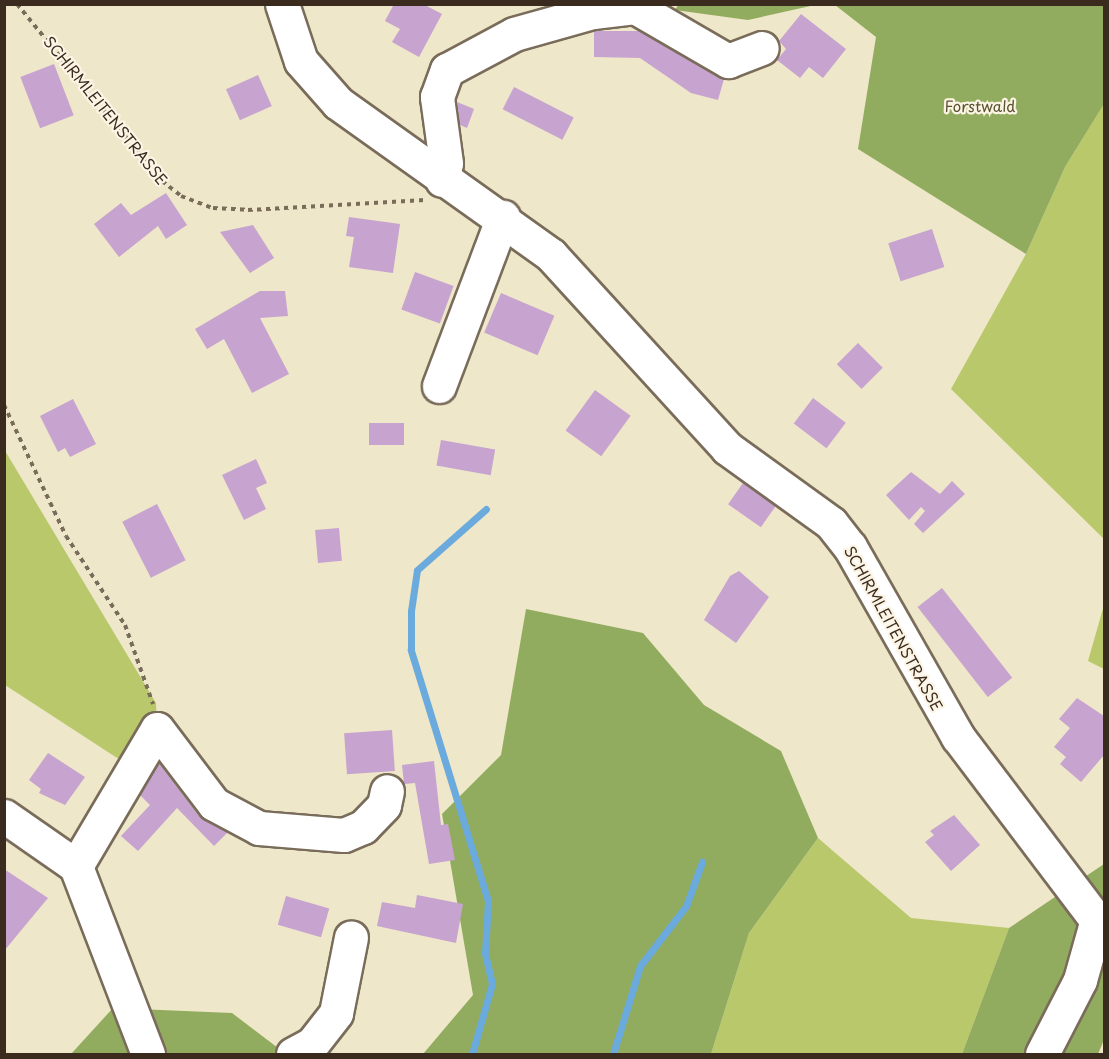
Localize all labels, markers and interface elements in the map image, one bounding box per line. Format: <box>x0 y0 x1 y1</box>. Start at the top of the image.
street label: SCHIRMLEITENSTRASSE <box>41 32 171 188</box>
park label: Forstwald <box>945 97 1015 115</box>
street label: SCHIRMLEITENSTRASSE <box>841 542 947 714</box>

